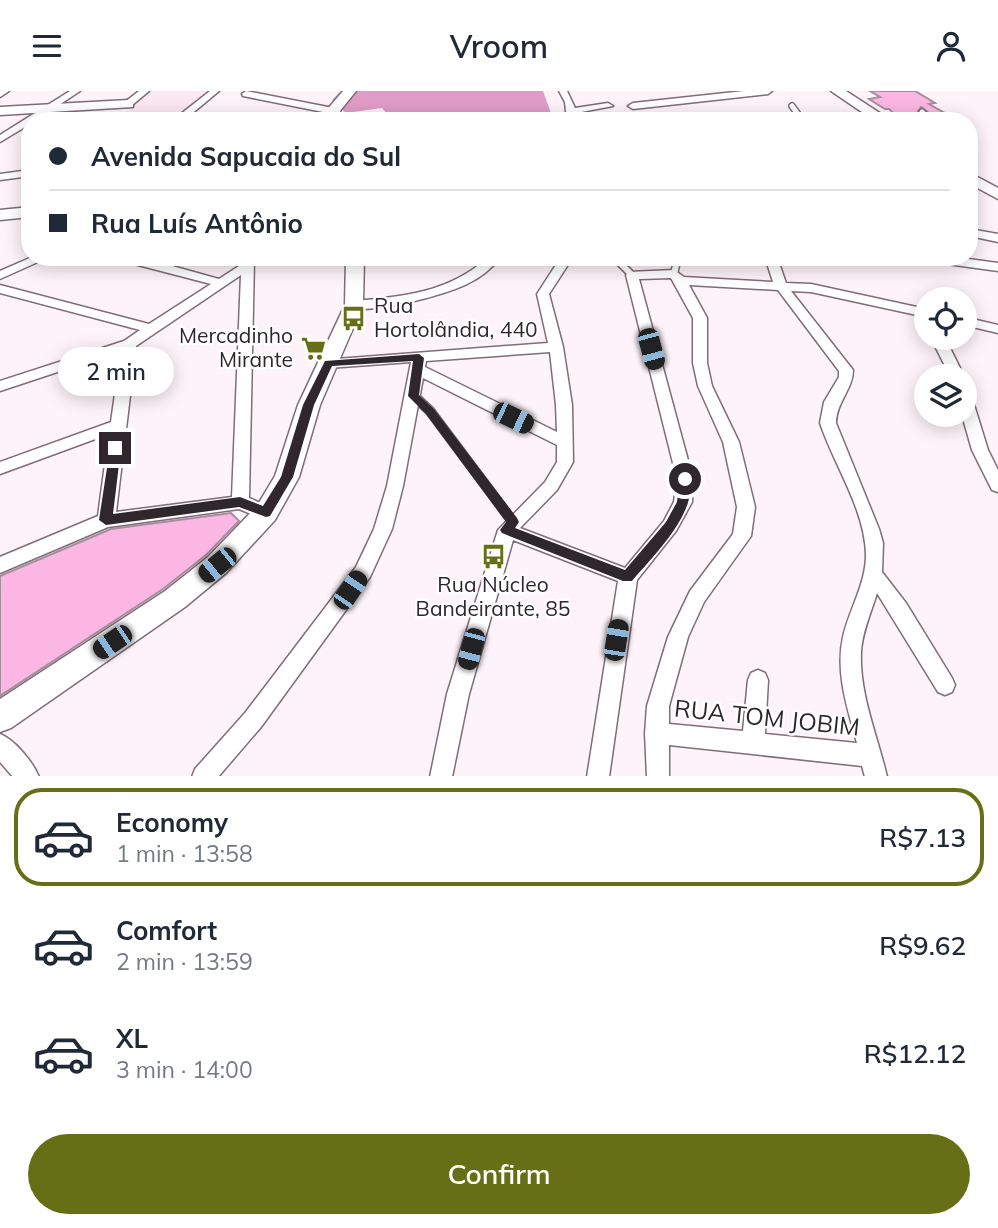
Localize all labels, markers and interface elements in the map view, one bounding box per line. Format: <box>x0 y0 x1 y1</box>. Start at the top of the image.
text: Vroom <box>450 26 548 66</box>
icon: menu <box>28 27 66 65</box>
icon: person <box>932 27 970 65</box>
text: Avenida Sapucaia do Sul <box>91 140 401 173</box>
text: Rua Luís Antônio <box>91 207 303 240</box>
map controls <box>914 287 977 427</box>
button: locate <box>914 287 977 350</box>
place label: Rua Hortolândia, 440 <box>374 292 538 342</box>
bus stop icon: Rua Hortolândia, 440 <box>340 304 368 332</box>
place label: Mercadinho Mirante <box>179 322 293 372</box>
car <box>636 326 667 372</box>
supermarket icon: Mercadinho Mirante <box>299 334 327 362</box>
callout: 2 min <box>57 347 173 395</box>
text: 2 min <box>86 357 146 386</box>
button: layers <box>914 364 977 427</box>
car <box>490 399 537 437</box>
route end <box>99 432 131 464</box>
route start <box>669 463 701 495</box>
bus stop icon: Rua Núcleo Bandeirante, 85 <box>479 542 507 570</box>
car <box>195 544 240 586</box>
car <box>330 567 371 613</box>
place label: Rua Núcleo Bandeirante, 85 <box>416 571 570 621</box>
car <box>603 618 630 662</box>
car <box>89 622 136 662</box>
car <box>456 626 487 672</box>
street label: RUA TOM JOBIM <box>673 692 861 742</box>
icon: car <box>32 806 95 869</box>
text: Economy <box>116 806 228 839</box>
text: R$7.13 <box>879 821 966 854</box>
text: 1 min · 13:58 <box>116 839 253 868</box>
icon: car <box>32 914 95 977</box>
text: Comfort <box>116 914 217 947</box>
text: R$9.62 <box>879 929 966 962</box>
text: 2 min · 13:59 <box>116 947 253 976</box>
icon: car <box>32 1022 95 1085</box>
text: XL <box>116 1022 148 1055</box>
text: R$12.12 <box>864 1037 966 1070</box>
text: 3 min · 14:00 <box>116 1055 253 1084</box>
button: Confirm <box>28 1134 970 1214</box>

